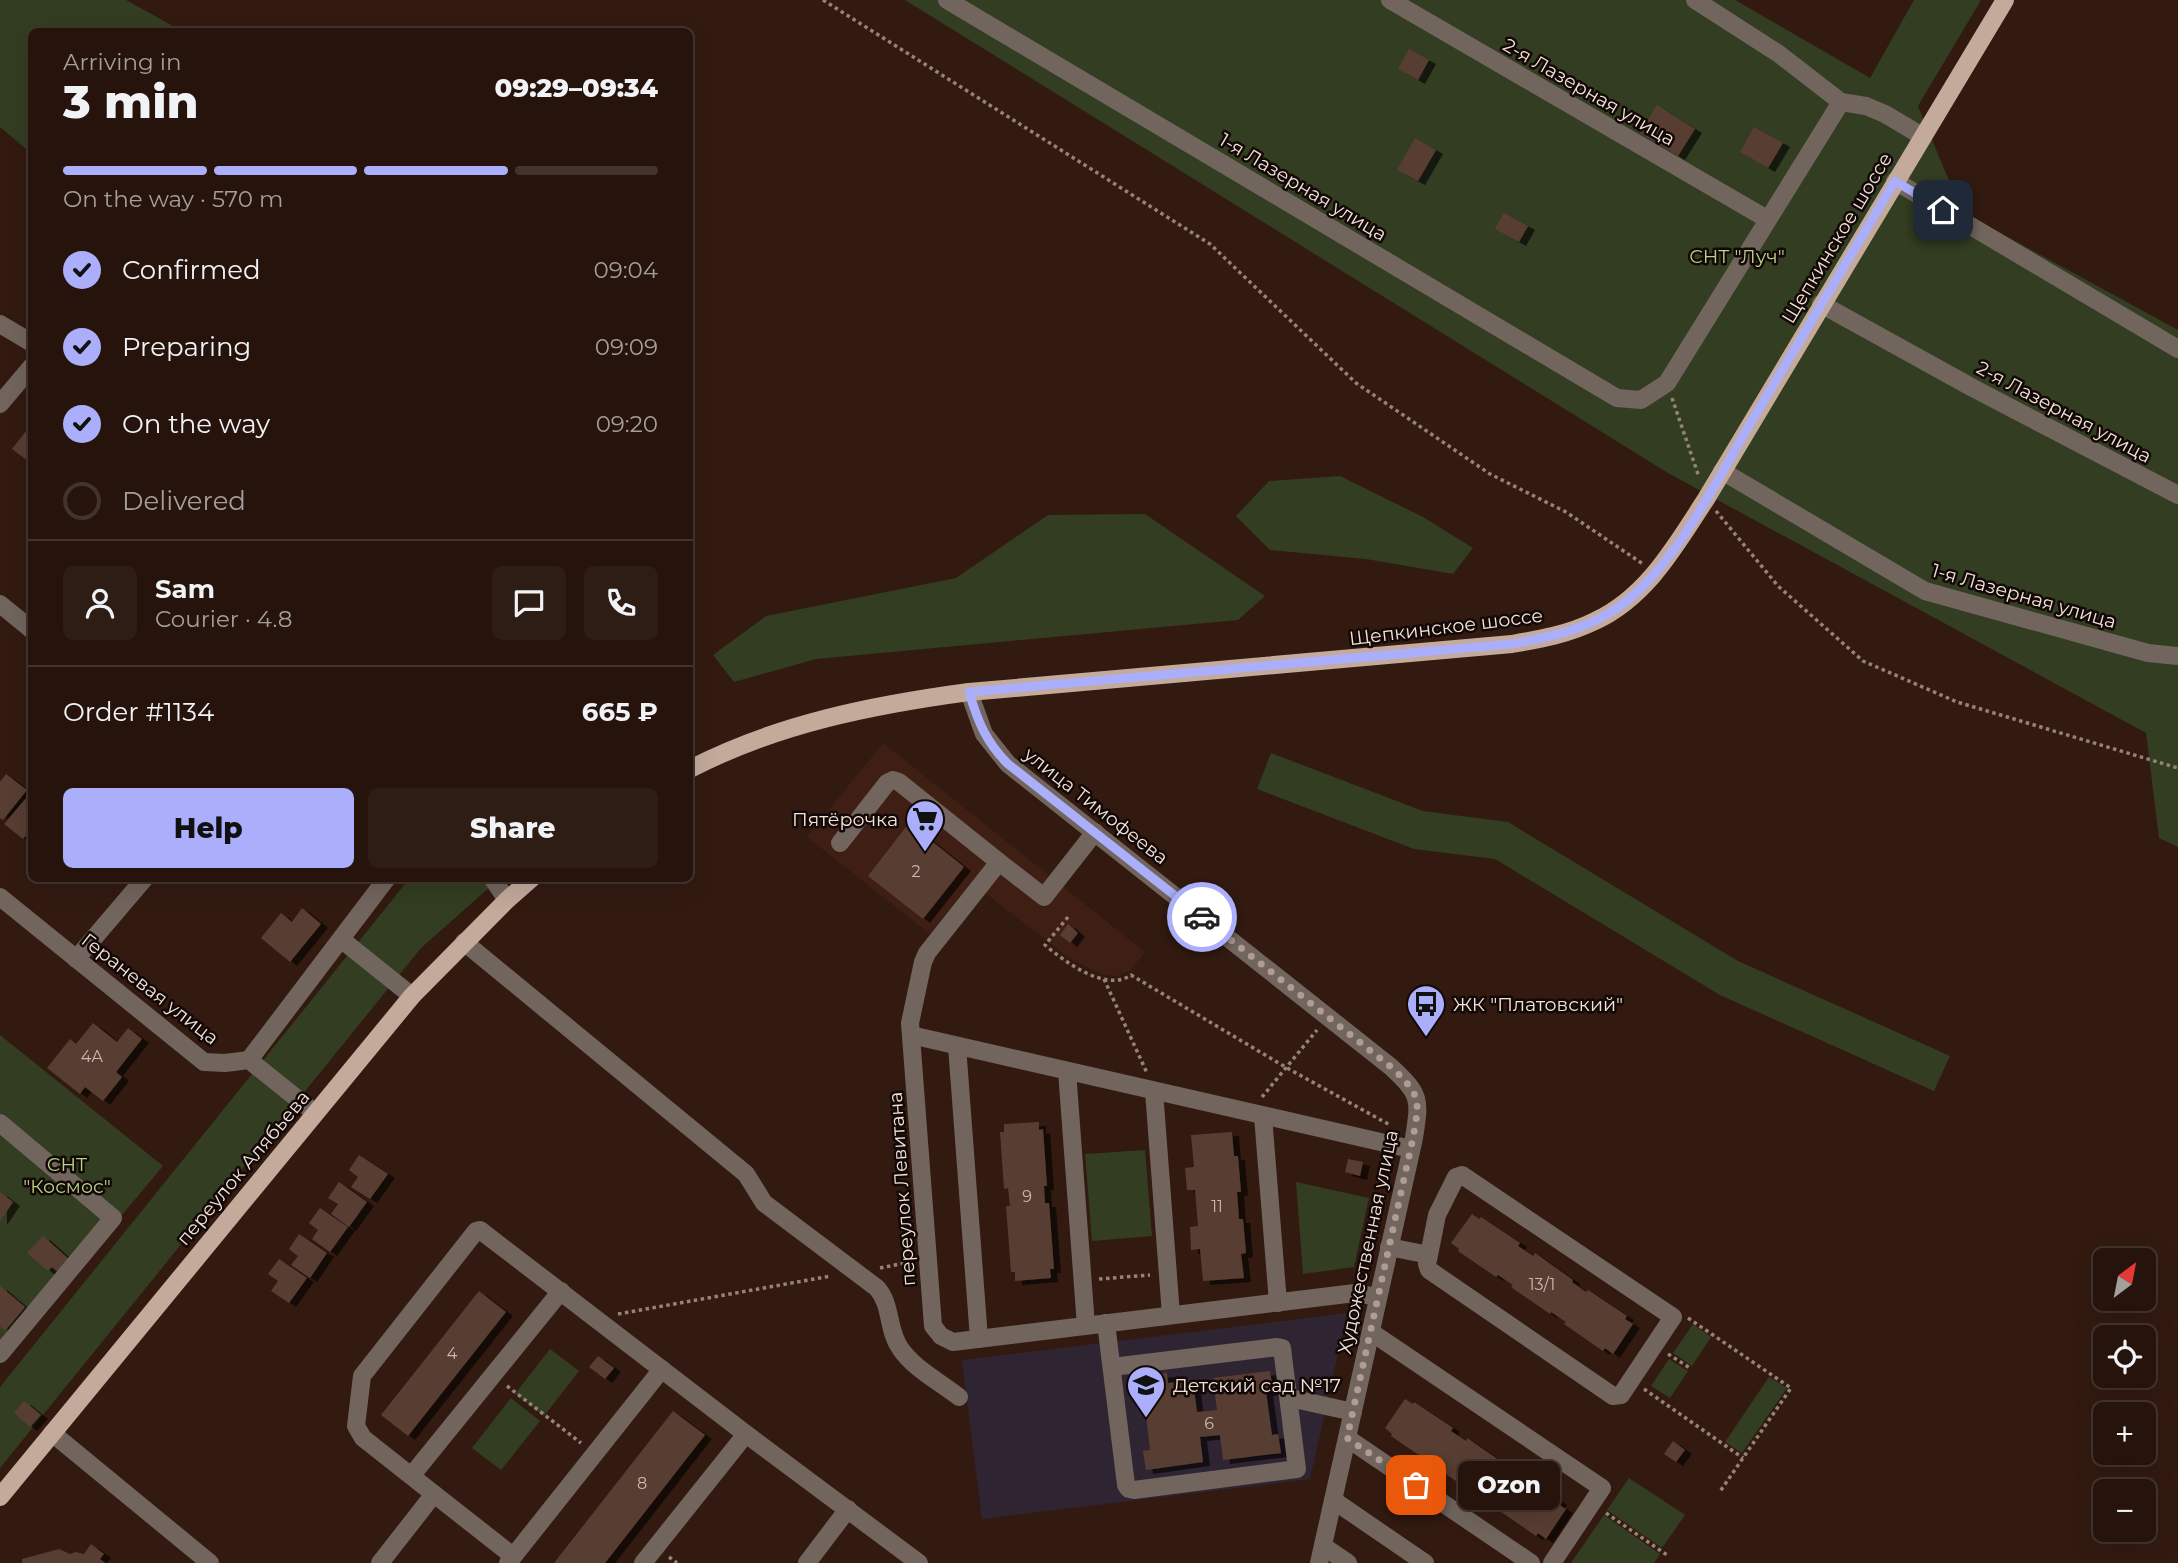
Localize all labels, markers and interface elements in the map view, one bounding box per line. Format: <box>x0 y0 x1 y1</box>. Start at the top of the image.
street label: 2-я Лазерная улица <box>1499 33 1679 151</box>
text: Arriving in <box>63 48 182 76</box>
text: 09:29–09:34 <box>494 72 658 104</box>
text: 3 min <box>63 73 199 130</box>
street label: 1-я Лазерная улица <box>1215 128 1391 246</box>
street label: Щепкинское шоссе <box>1777 148 1897 328</box>
pin <box>1913 180 1973 240</box>
text: On the way · 570 m <box>63 185 283 213</box>
icon: home <box>1924 191 1962 229</box>
park label: СНТ "Луч" <box>1689 245 1785 268</box>
icon: check <box>63 251 101 289</box>
text: Confirmed <box>122 254 261 286</box>
text: 09:04 <box>593 256 658 284</box>
icon: check <box>63 328 101 366</box>
text: Preparing <box>122 331 251 363</box>
text: 09:09 <box>595 333 658 361</box>
street label: 2-я Лазерная улица <box>1973 356 2155 468</box>
icon: check <box>63 405 101 443</box>
text: On the way <box>122 408 270 440</box>
text: 09:20 <box>596 410 658 438</box>
text: Delivered <box>122 485 246 517</box>
street label: 1-я Лазерная улица <box>1929 559 2119 633</box>
button: person <box>63 566 137 640</box>
button: chat <box>492 566 566 640</box>
button: phone <box>584 566 658 640</box>
text: Sam <box>155 573 215 605</box>
street label: Щепкинское шоссе <box>1348 604 1544 650</box>
text: Courier · 4.8 <box>155 605 292 633</box>
text: Order #1134 <box>63 696 214 728</box>
text: 665 ₽ <box>582 696 658 728</box>
street label: улица Тимофеева <box>1019 742 1173 869</box>
button: Help <box>63 788 354 868</box>
button: Share <box>368 788 658 868</box>
supermarket icon: Пятёрочка <box>904 798 946 853</box>
place label: Пятёрочка <box>792 808 898 831</box>
house number: 2 <box>911 862 921 881</box>
courier <box>1167 882 1237 952</box>
icon: car <box>1183 898 1221 936</box>
street label: Гераневая улица <box>77 928 223 1050</box>
bus stop icon: ЖК "Платовский" <box>1405 983 1447 1038</box>
place label: ЖК "Платовский" <box>1453 993 1623 1016</box>
house number: 4А <box>81 1047 103 1066</box>
street label: переулок Алябьева <box>172 1086 314 1250</box>
street label: переулок Левитана <box>884 1091 920 1287</box>
street label: Художественная улица <box>1333 1128 1403 1356</box>
park label: СНТ "Космос" <box>23 1153 111 1198</box>
house number: 9 <box>1022 1187 1032 1206</box>
house number: 11 <box>1211 1197 1223 1216</box>
north arrow <box>2093 1248 2156 1311</box>
map controls <box>2093 1248 2156 1542</box>
house number: 13/1 <box>1529 1275 1555 1294</box>
button: locate <box>2093 1325 2156 1388</box>
house number: 4 <box>447 1344 458 1363</box>
school or university icon: Детский сад №17 <box>1125 1364 1167 1419</box>
place label: Детский сад №17 <box>1173 1374 1341 1397</box>
button: + <box>2093 1402 2156 1465</box>
house number: 6 <box>1204 1414 1214 1433</box>
pin <box>1386 1455 1446 1515</box>
callout: Ozon <box>1458 1460 1560 1510</box>
icon: bag <box>1397 1466 1435 1504</box>
text: Ozon <box>1477 1471 1541 1499</box>
house number: 8 <box>637 1474 647 1493</box>
button: − <box>2093 1479 2156 1542</box>

